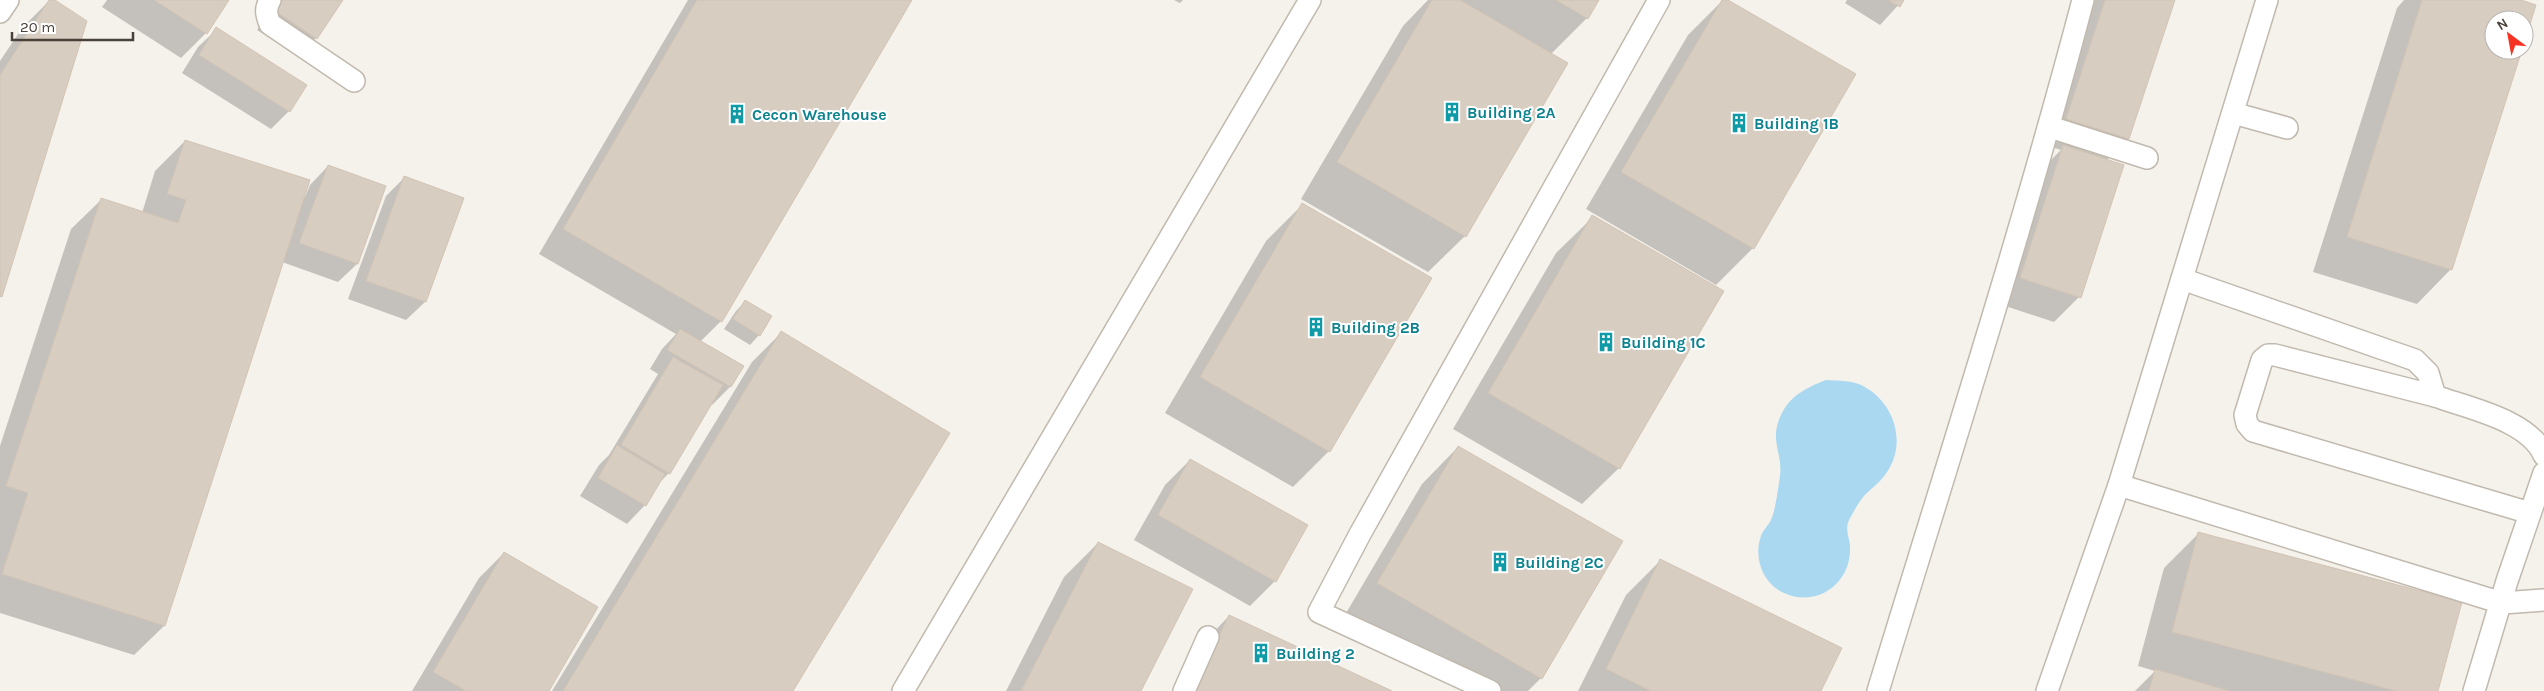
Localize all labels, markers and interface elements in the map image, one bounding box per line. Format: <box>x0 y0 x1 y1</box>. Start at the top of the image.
scale bar <box>12 10 134 42</box>
north arrow <box>2484 10 2534 60</box>
text: N <box>2494 15 2511 34</box>
text: 20 m <box>20 18 55 36</box>
building icon: Building 2A <box>1441 101 1463 123</box>
building icon: Cecon Warehouse <box>726 103 748 125</box>
place label: Building 2A <box>1467 103 1556 122</box>
place label: Cecon Warehouse <box>752 105 887 124</box>
building icon: Building 1B <box>1728 112 1750 134</box>
place label: Building 1B <box>1754 114 1839 133</box>
building icon: Building 2B <box>1305 316 1327 338</box>
place label: Building 2B <box>1331 318 1420 337</box>
building icon: Building 1C <box>1595 331 1617 353</box>
place label: Building 1C <box>1621 333 1706 352</box>
building icon: Building 2C <box>1489 551 1511 573</box>
place label: Building 2C <box>1515 553 1604 572</box>
building icon: Building 2 <box>1250 642 1272 664</box>
place label: Building 2 <box>1276 644 1355 663</box>

